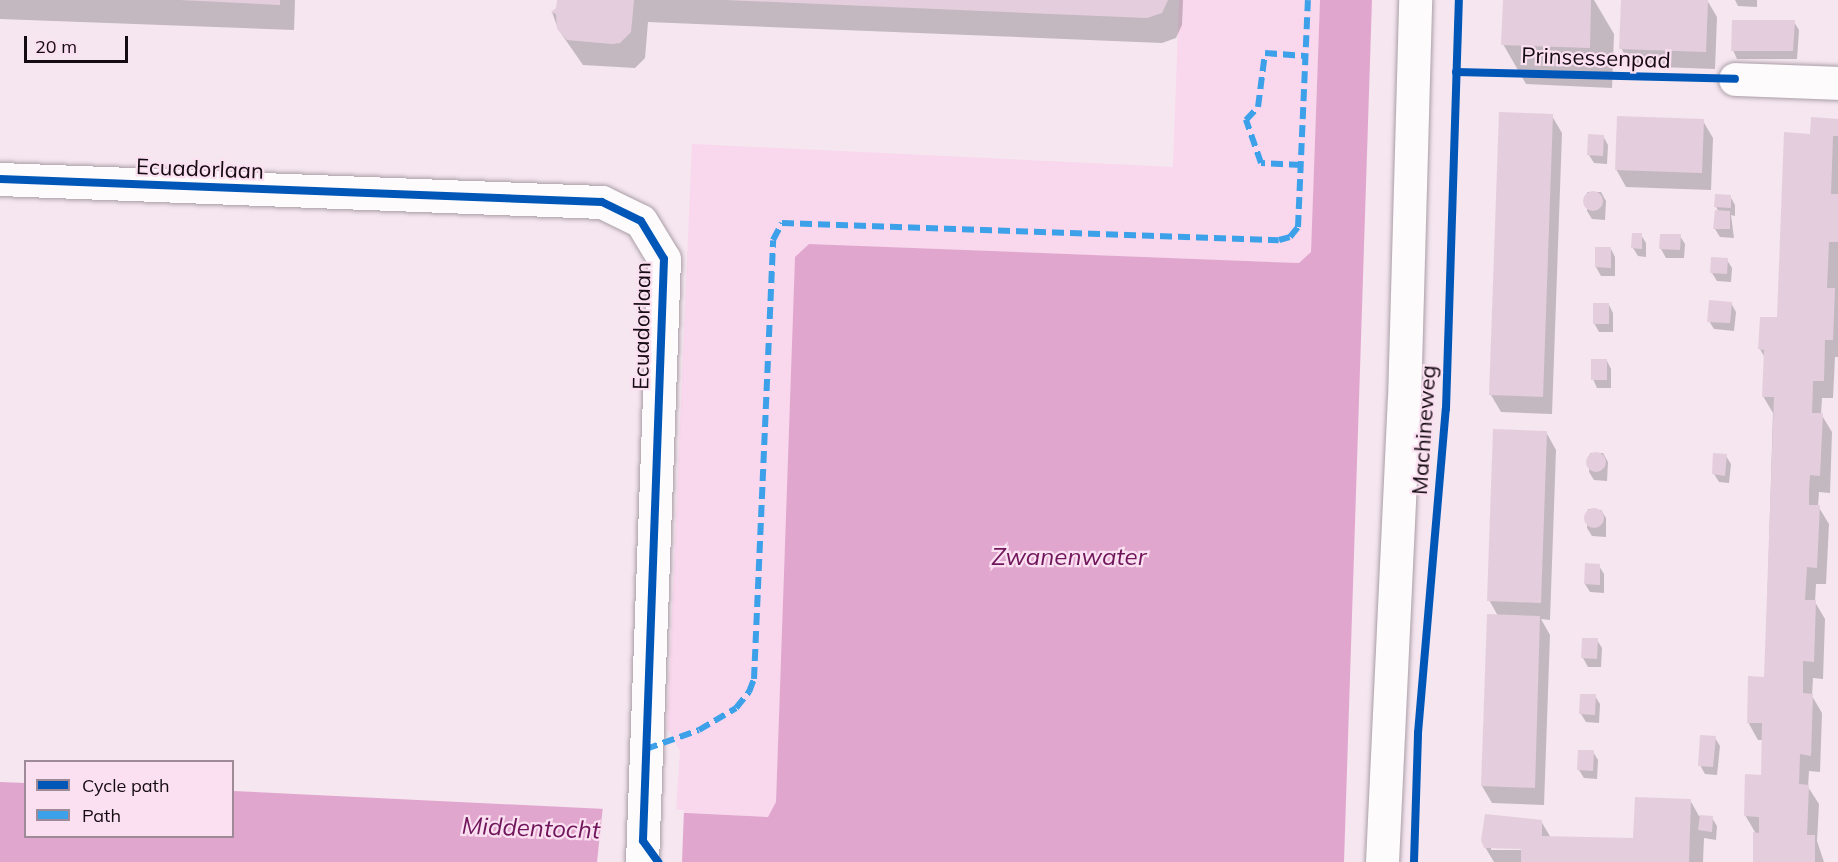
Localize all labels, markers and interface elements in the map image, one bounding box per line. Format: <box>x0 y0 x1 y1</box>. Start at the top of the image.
scale bar <box>27 24 130 62</box>
text: 20 m <box>35 35 77 58</box>
street label: Prinsessenpad <box>1521 42 1671 74</box>
street label: Ecuadorlaan <box>136 154 264 184</box>
street label: Ecuadorlaan <box>628 262 656 390</box>
street label: Machineweg <box>1406 364 1442 496</box>
water label: Zwanenwater <box>992 543 1146 571</box>
legend <box>24 760 234 838</box>
text: Cycle path <box>82 774 169 797</box>
text: Path <box>82 804 121 827</box>
water label: Middentocht <box>461 811 601 845</box>

